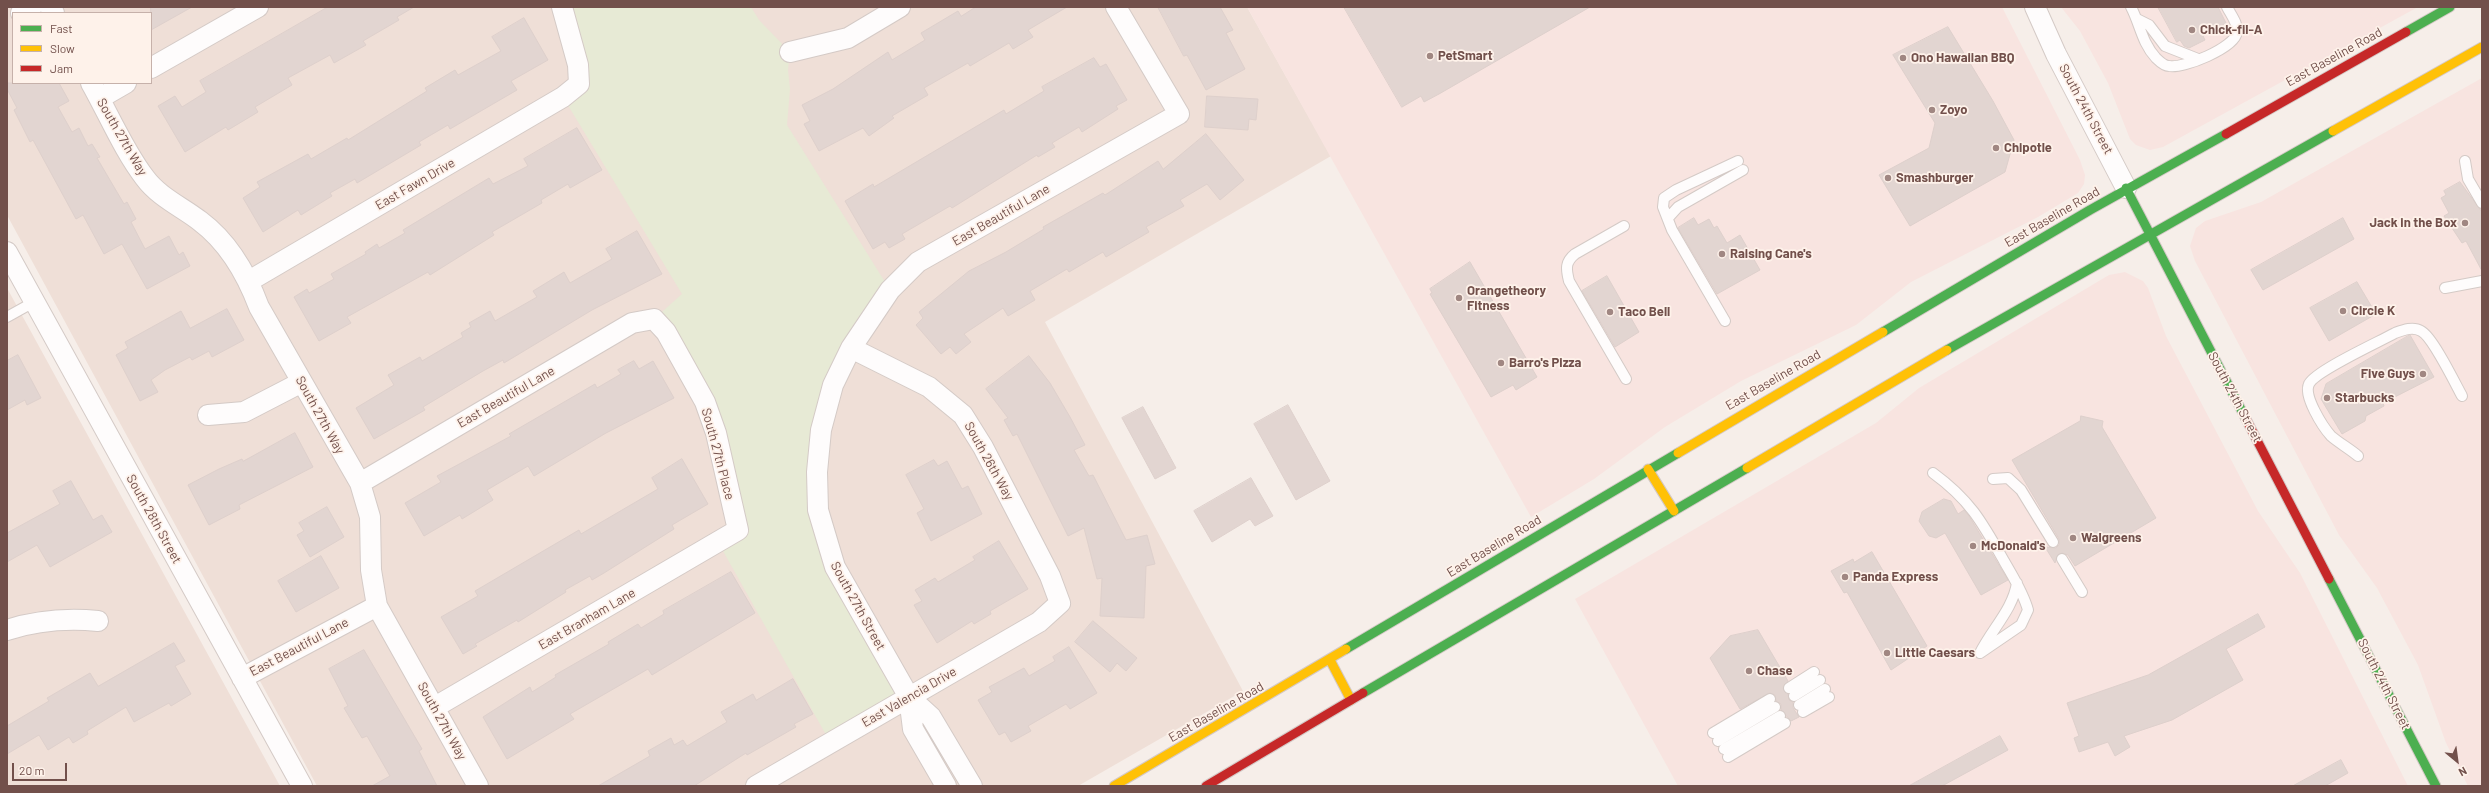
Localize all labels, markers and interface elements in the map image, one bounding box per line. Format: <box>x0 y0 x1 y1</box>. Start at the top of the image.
legend <box>12 12 152 84</box>
text: Fast <box>50 21 73 35</box>
place label: Chick-fil-A <box>2200 22 2263 38</box>
street label: East Baseline Road <box>2283 24 2385 90</box>
marker: Chick-fil-A <box>2187 25 2197 35</box>
text: Slow <box>50 41 75 55</box>
place label: PetSmart <box>1438 48 1493 64</box>
place label: Ono Hawaiian BBQ <box>1911 50 2015 66</box>
marker: PetSmart <box>1425 51 1435 61</box>
marker: Ono Hawaiian BBQ <box>1898 53 1908 63</box>
text: Jam <box>50 61 73 75</box>
street label: South 24th Street <box>2056 61 2116 157</box>
street label: South 27th Way <box>94 96 150 178</box>
place label: Zoyo <box>1940 102 1967 118</box>
marker: Zoyo <box>1927 105 1937 115</box>
place label: Chipotle <box>2004 140 2052 156</box>
marker: Chipotle <box>1991 143 2001 153</box>
street label: East Fawn Drive <box>372 155 458 213</box>
place label: Smashburger <box>1896 170 1974 186</box>
marker: Smashburger <box>1883 173 1893 183</box>
street label: East Beautiful Lane <box>950 181 1052 249</box>
street label: East Baseline Road <box>2002 183 2102 251</box>
place label: Jack in the Box <box>2369 215 2457 231</box>
marker: Jack in the Box <box>2460 218 2470 228</box>
place label: Raising Cane's <box>1730 246 1812 262</box>
marker: Raising Cane's <box>1717 249 1727 259</box>
place label: Orangetheory Fitness <box>1467 283 1546 314</box>
marker: Orangetheory Fitness <box>1454 293 1464 303</box>
place label: Circle K <box>2351 303 2395 319</box>
place label: Taco Bell <box>1618 304 1670 320</box>
marker: Circle K <box>2338 306 2348 316</box>
marker: Taco Bell <box>1605 307 1615 317</box>
street label: East Baseline Road <box>1723 346 1823 414</box>
street label: South 24th Street <box>2205 349 2265 445</box>
place label: Barro's Pizza <box>1509 355 1581 371</box>
marker: Barro's Pizza <box>1496 358 1506 368</box>
street label: East Beautiful Lane <box>455 363 557 431</box>
place label: Five Guys <box>2361 366 2415 382</box>
marker: Five Guys <box>2418 369 2428 379</box>
street label: South 27th Way <box>292 373 348 457</box>
place label: Starbucks <box>2335 390 2394 406</box>
marker: Starbucks <box>2322 393 2332 403</box>
street label: South 27th Place <box>698 406 738 502</box>
street label: South 26th Way <box>961 419 1017 503</box>
street label: South 28th Street <box>123 472 185 566</box>
street label: East Baseline Road <box>1444 512 1544 580</box>
place label: Walgreens <box>2081 530 2142 546</box>
marker: Walgreens <box>2068 533 2078 543</box>
place label: McDonald's <box>1981 538 2045 554</box>
marker: McDonald's <box>1968 541 1978 551</box>
street label: South 27th Street <box>827 559 889 653</box>
place label: Panda Express <box>1853 569 1938 585</box>
marker: Panda Express <box>1840 572 1850 582</box>
street label: East Branham Lane <box>536 585 638 653</box>
street label: East Beautiful Lane <box>247 614 351 680</box>
street label: South 24th Street <box>2354 636 2414 732</box>
place label: Little Caesars <box>1895 645 1975 661</box>
marker: Little Caesars <box>1882 648 1892 658</box>
place label: Chase <box>1757 663 1793 679</box>
street label: East Valencia Drive <box>859 664 959 730</box>
marker: Chase <box>1744 666 1754 676</box>
street label: East Baseline Road <box>1166 678 1266 746</box>
street label: South 27th Way <box>414 679 470 763</box>
north arrow <box>2437 741 2477 781</box>
scale bar <box>14 755 69 781</box>
text: 20 m <box>19 763 45 777</box>
text: N <box>2457 764 2469 779</box>

